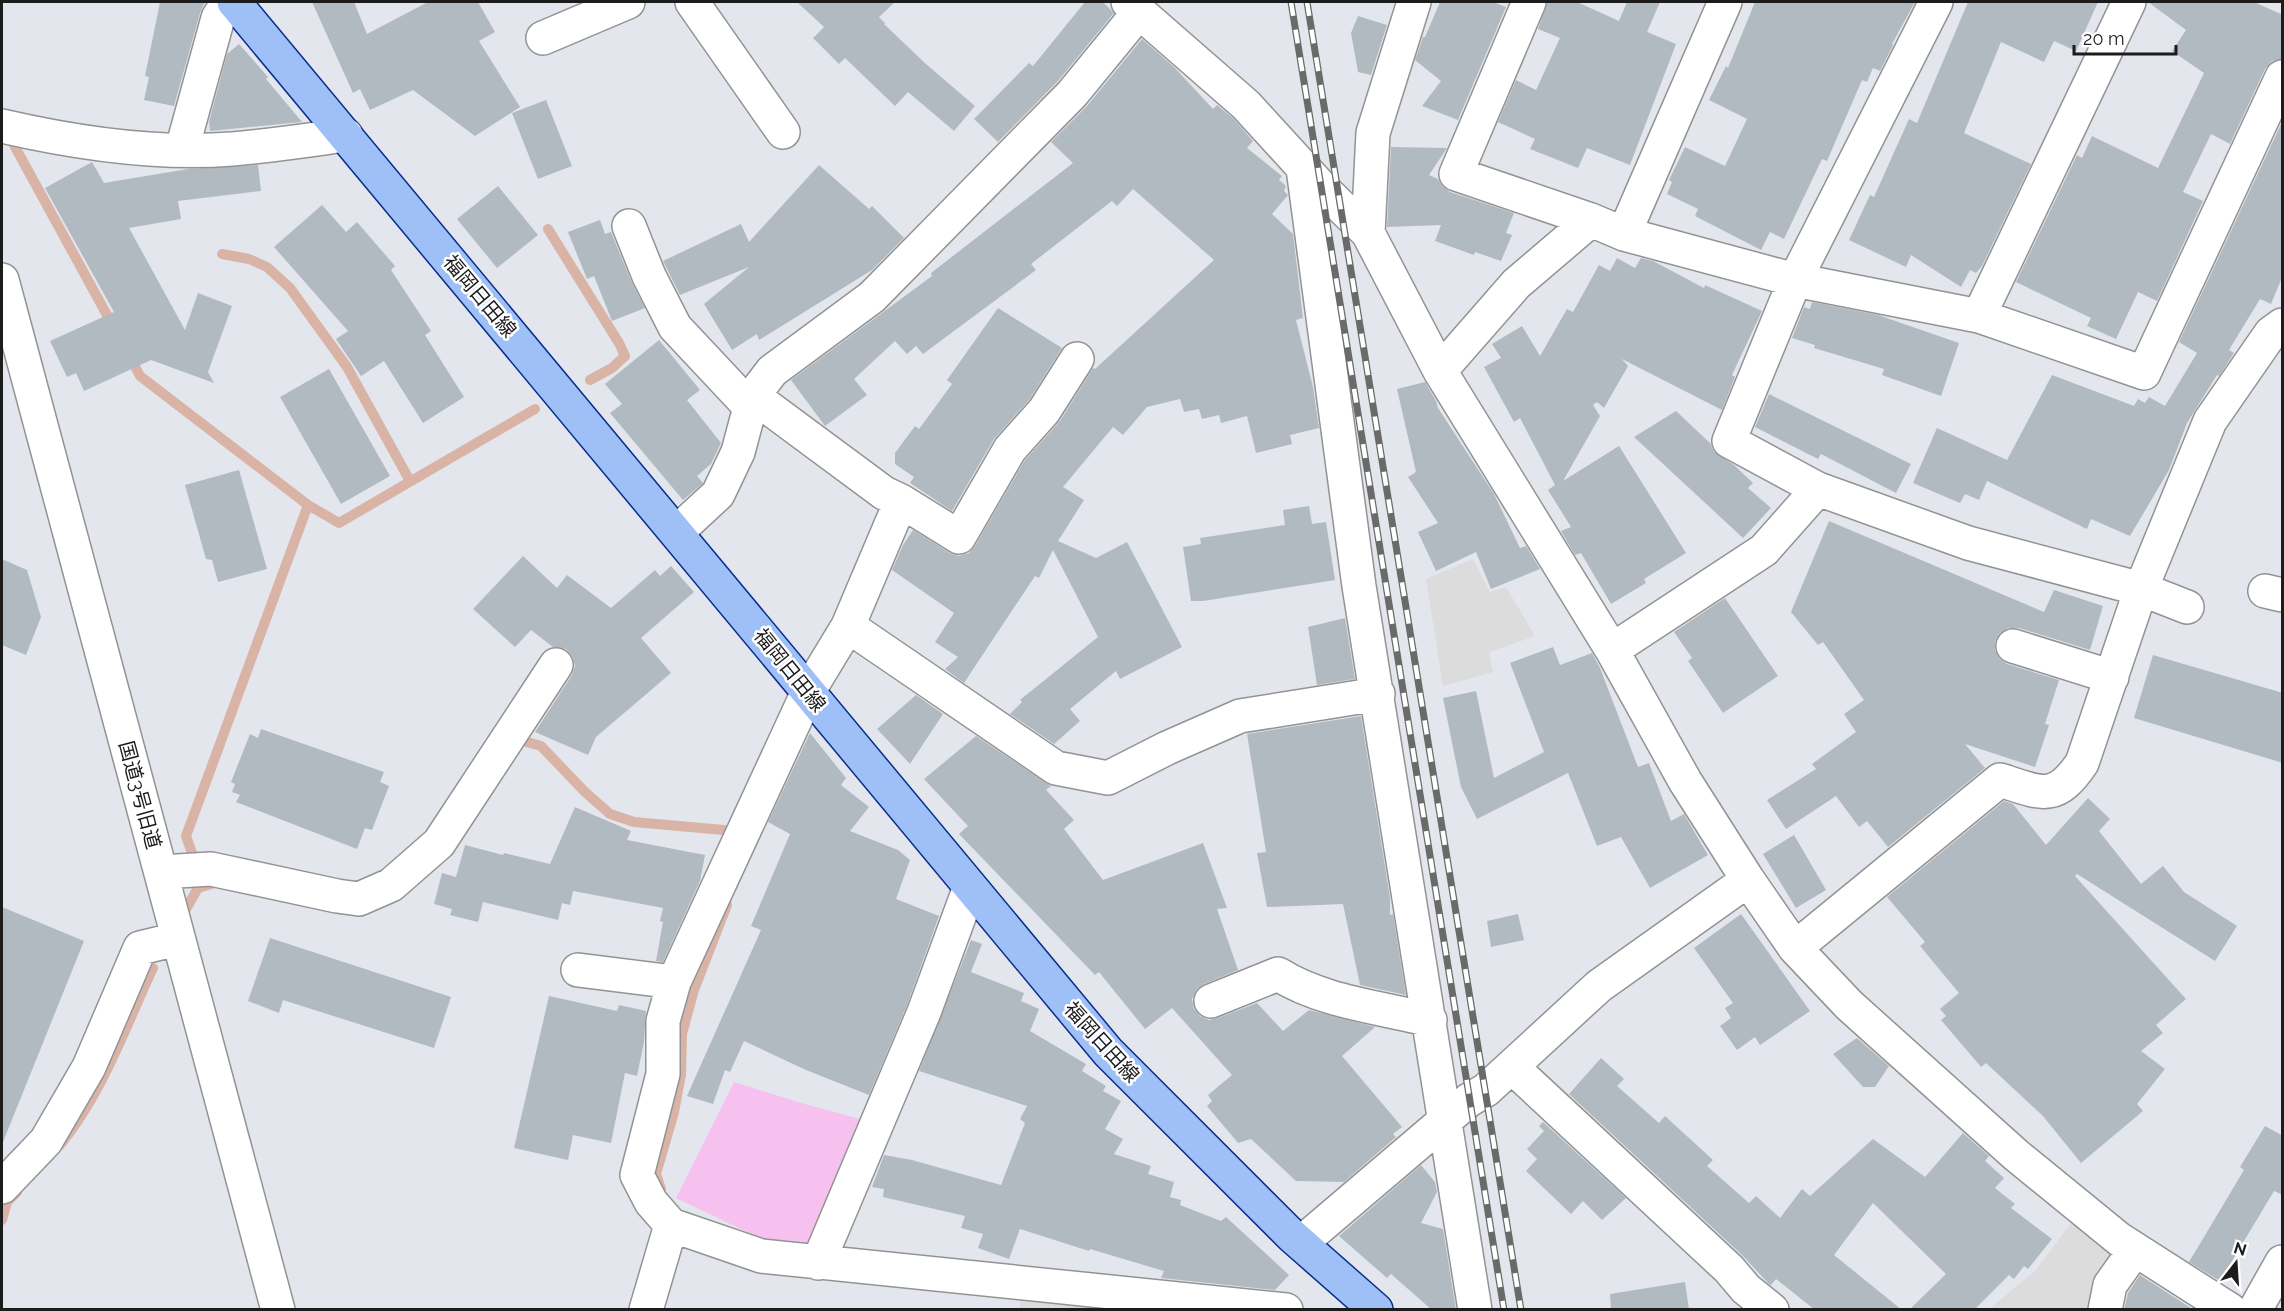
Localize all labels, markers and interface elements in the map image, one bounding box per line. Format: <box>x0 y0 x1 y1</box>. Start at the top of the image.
scale bar <box>2074 18 2176 56</box>
text: 20 m <box>2083 28 2125 49</box>
street label: 福岡日田線 <box>439 250 521 342</box>
street label: 福岡日田線 <box>749 624 831 716</box>
street label: 国道3号旧道 <box>114 738 166 852</box>
street label: 福岡日田線 <box>1060 997 1144 1087</box>
north arrow <box>2206 1233 2266 1293</box>
text: N <box>2232 1238 2249 1260</box>

